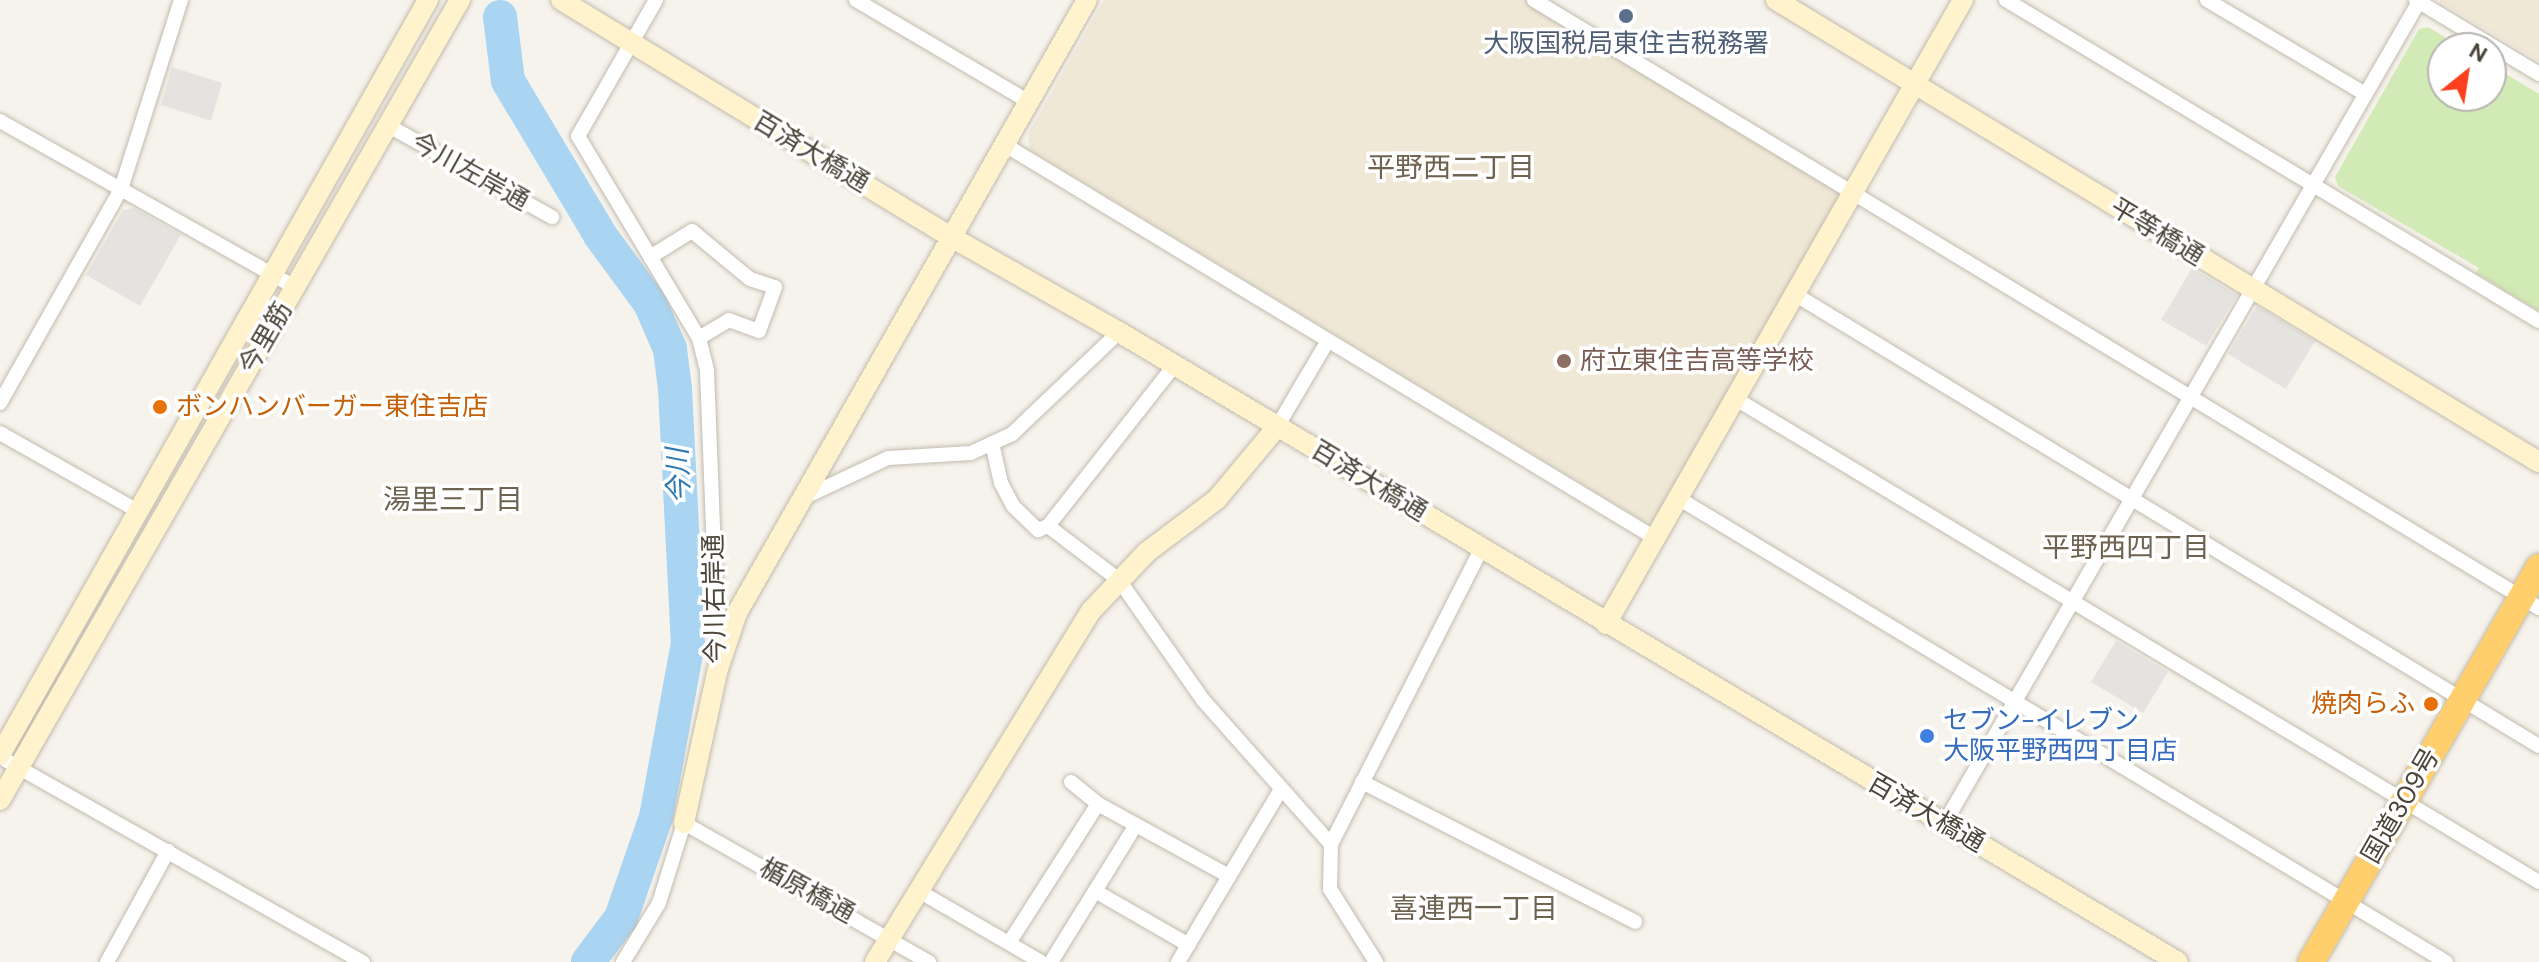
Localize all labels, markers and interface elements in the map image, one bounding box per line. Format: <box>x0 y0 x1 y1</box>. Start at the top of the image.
marker: 大阪国税局東住吉税務署 <box>1617 7 1635 25</box>
place label: 大阪国税局東住吉税務署 <box>1483 28 1769 60</box>
north arrow <box>2427 32 2507 112</box>
text: N <box>2464 36 2492 69</box>
street label: 百済大橋通 <box>747 105 875 199</box>
street label: 今川左岸通 <box>406 127 534 217</box>
district label: 平野西二丁目 <box>1367 151 1535 185</box>
street label: 平等橋通 <box>2104 192 2210 272</box>
street label: 今里筋 <box>233 296 299 380</box>
place label: 府立東住吉高等学校 <box>1580 345 1814 377</box>
marker: 府立東住吉高等学校 <box>1555 352 1573 370</box>
place label: ボンハンバーガー東住吉店 <box>176 391 488 423</box>
marker: ボンハンバーガー東住吉店 <box>151 398 169 416</box>
street label: 百済大橋通 <box>1305 434 1433 528</box>
water label: 今川 <box>661 447 697 505</box>
district label: 湯里三丁目 <box>383 483 523 517</box>
district label: 平野西四丁目 <box>2042 531 2210 565</box>
street label: 今川右岸通 <box>698 534 732 664</box>
place label: 焼肉らふ <box>2311 688 2415 720</box>
marker: 焼肉らふ <box>2422 695 2440 713</box>
place label: セブン-イレブン 大阪平野西四丁目店 <box>1943 705 2177 766</box>
marker: セブン-イレブン 大阪平野西四丁目店 <box>1918 727 1936 745</box>
street label: 国道309号 <box>2356 743 2446 869</box>
street label: 百済大橋通 <box>1862 767 1990 859</box>
street label: 楯原橋通 <box>754 852 860 930</box>
district label: 喜連西一丁目 <box>1390 892 1558 926</box>

